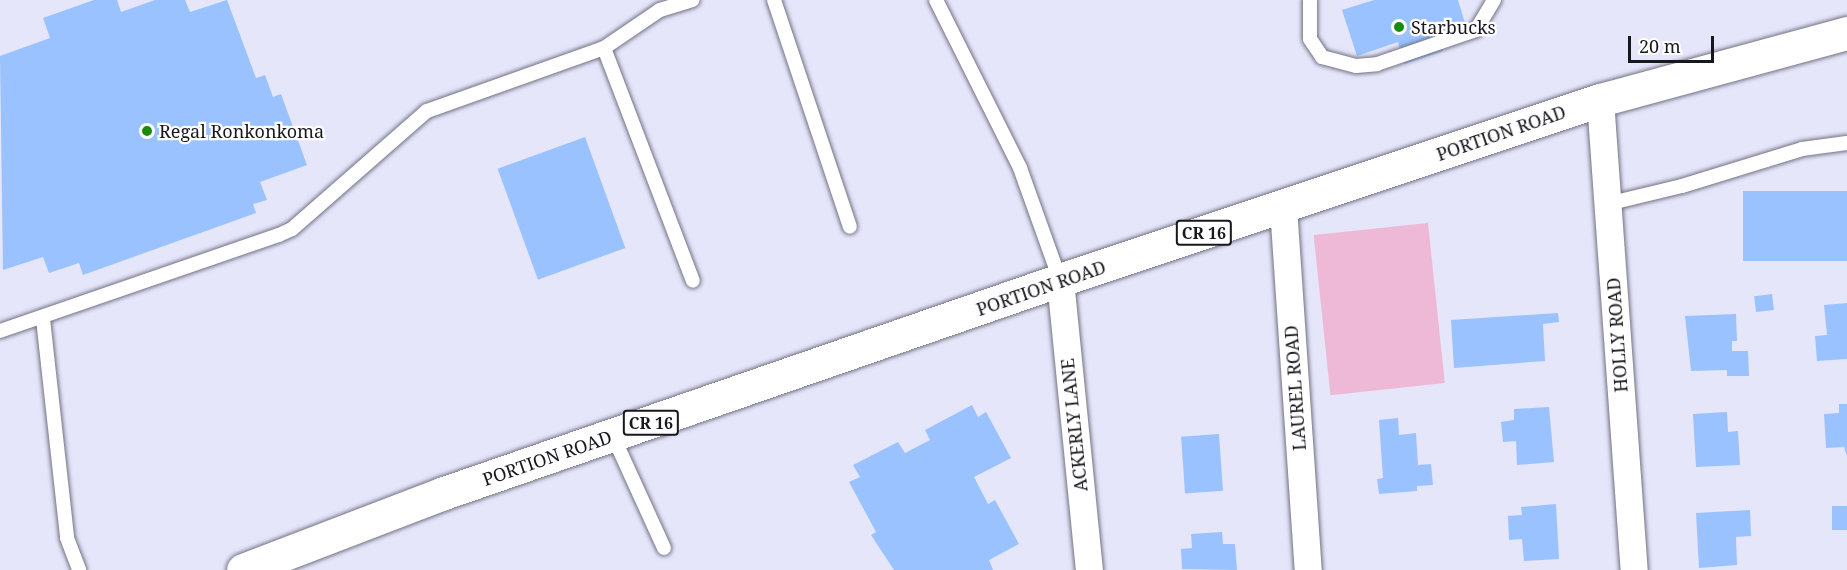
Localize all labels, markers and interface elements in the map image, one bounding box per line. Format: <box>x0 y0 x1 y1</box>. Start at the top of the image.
place label: Starbucks <box>1411 16 1496 38</box>
marker: Starbucks <box>1392 20 1406 34</box>
scale bar <box>1631 24 1716 62</box>
text: 20 m <box>1639 34 1681 58</box>
street label: PORTION ROAD <box>1434 101 1568 165</box>
place label: Regal Ronkonkoma <box>159 120 324 142</box>
marker: Regal Ronkonkoma <box>140 124 154 138</box>
road number: CR 16 <box>1176 220 1232 246</box>
street label: PORTION ROAD <box>974 256 1108 320</box>
street label: HOLLY ROAD <box>1602 277 1632 393</box>
street label: LAUREL ROAD <box>1280 325 1310 451</box>
street label: ACKERLY LANE <box>1056 357 1092 493</box>
road number: CR 16 <box>622 410 680 436</box>
street label: PORTION ROAD <box>480 426 614 490</box>

